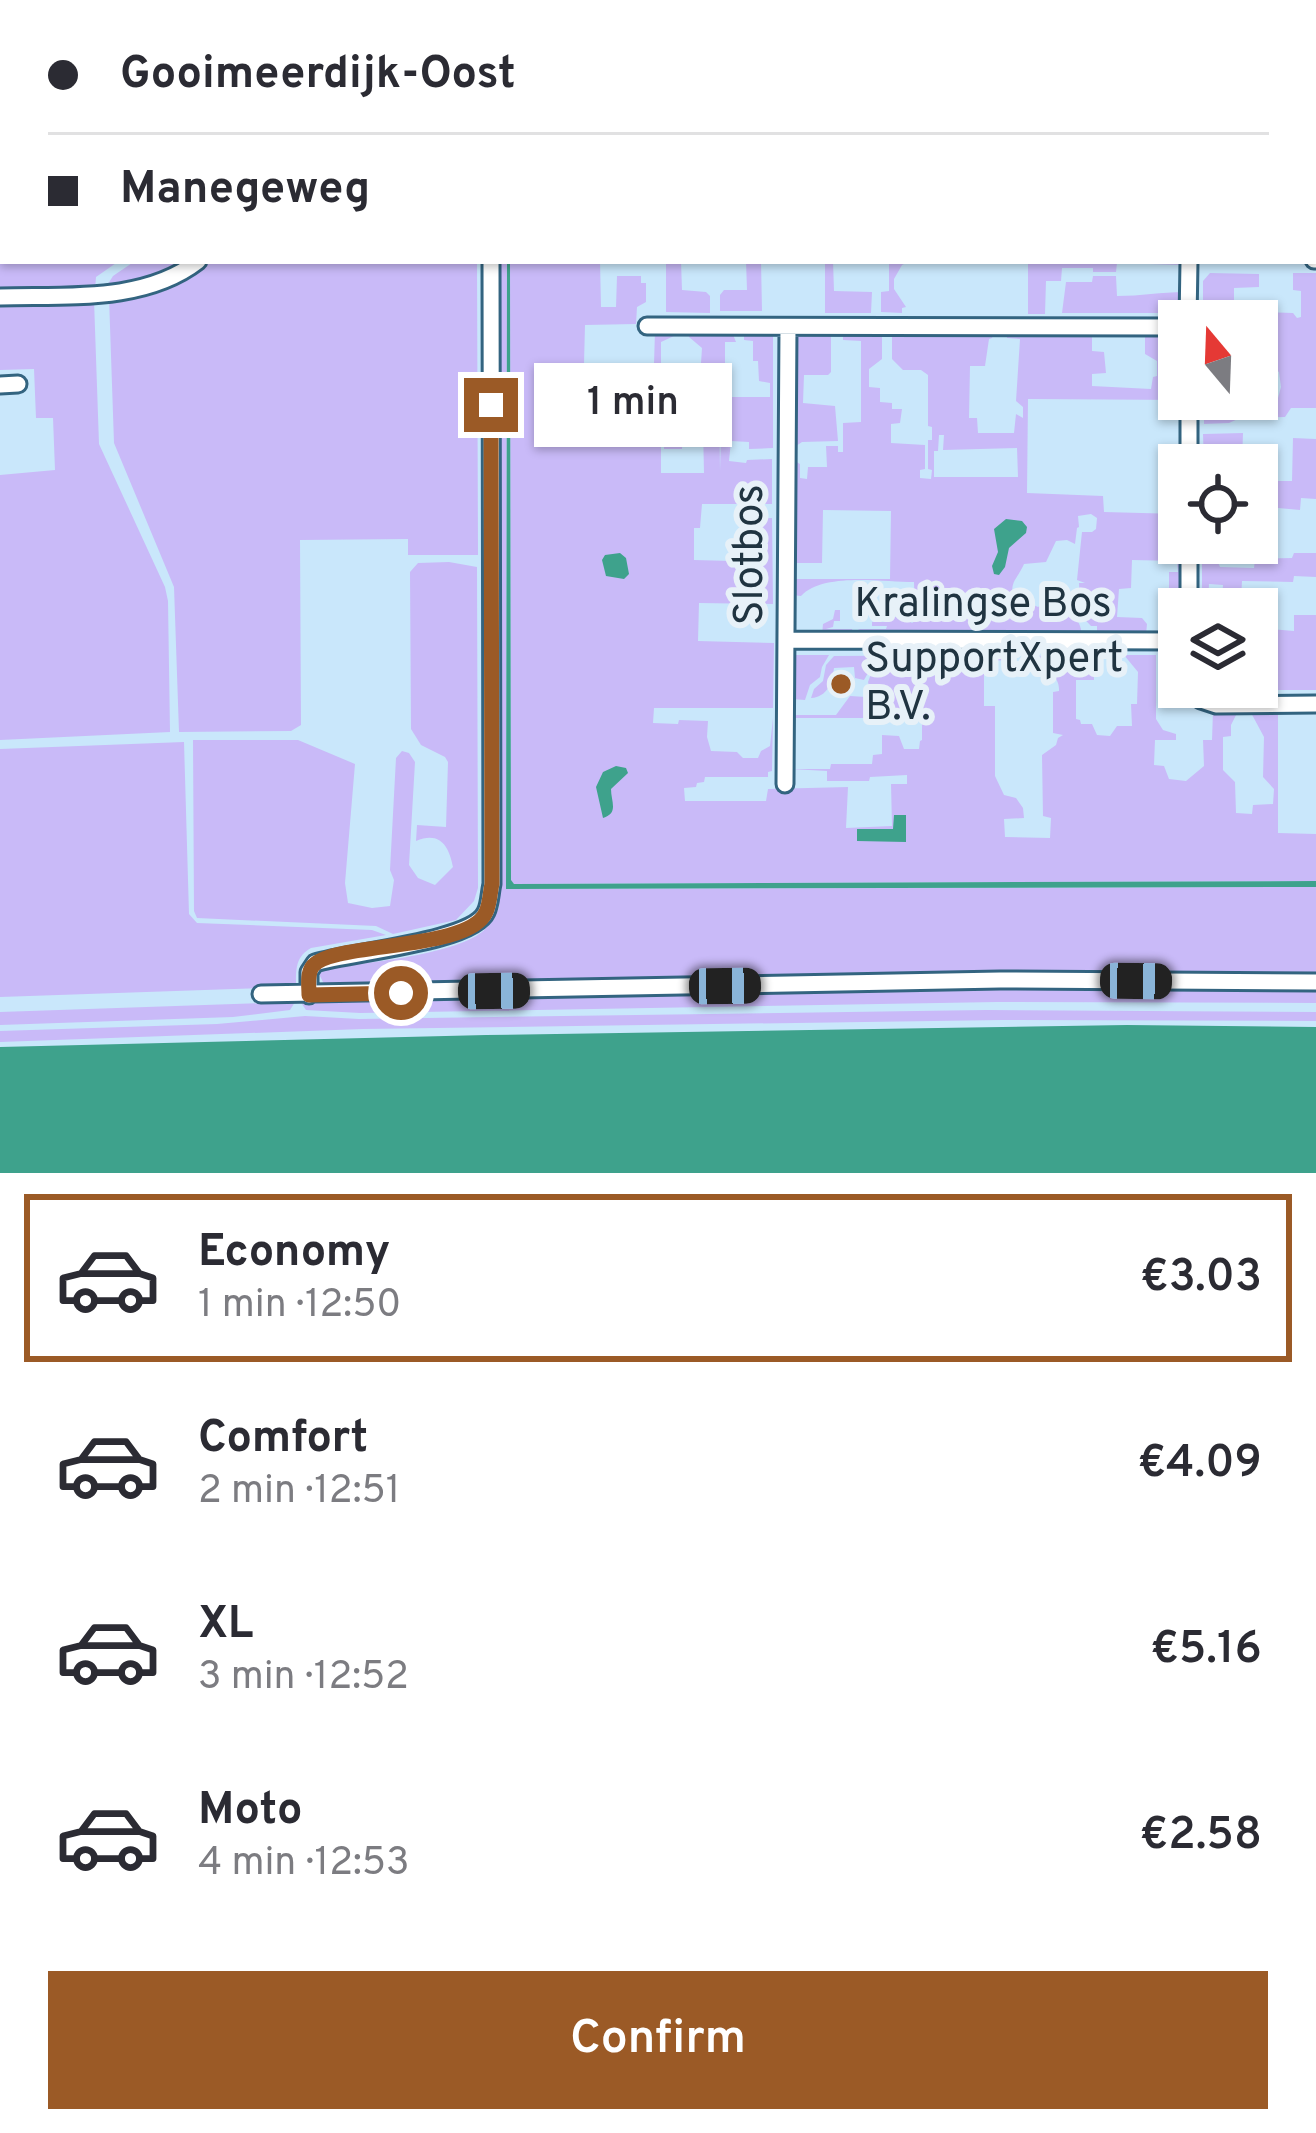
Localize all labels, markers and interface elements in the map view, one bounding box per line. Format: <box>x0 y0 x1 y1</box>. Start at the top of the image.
text: Gooimeerdijk-Oost <box>120 47 516 104</box>
text: Manegeweg <box>120 162 370 219</box>
north arrow <box>1158 300 1278 420</box>
map controls <box>1158 300 1278 708</box>
callout: 1 min <box>533 363 731 447</box>
route end <box>464 378 518 432</box>
text: 1 min <box>587 380 679 429</box>
button: locate <box>1158 444 1278 564</box>
street label: Slotbos <box>725 484 778 626</box>
street label: Kralingse Bos <box>854 579 1112 632</box>
button: layers <box>1158 588 1278 708</box>
place label: SupportXpert B.V. <box>865 634 1123 735</box>
marker: SupportXpert B.V. <box>828 671 854 697</box>
car <box>1100 962 1172 1000</box>
route start <box>374 966 428 1020</box>
car <box>689 967 761 1005</box>
car <box>458 972 530 1010</box>
icon: car <box>54 1224 162 1332</box>
text: Economy <box>198 1225 390 1282</box>
text: €3.03 <box>1140 1250 1262 1307</box>
text: 1 min · 12:50 <box>198 1282 401 1331</box>
icon: car <box>54 1410 162 1518</box>
text: Comfort <box>198 1411 368 1468</box>
text: €4.09 <box>1138 1436 1262 1493</box>
text: 2 min · 12:51 <box>198 1468 400 1517</box>
icon: car <box>54 1596 162 1704</box>
text: XL <box>198 1597 253 1654</box>
text: €5.16 <box>1150 1622 1262 1679</box>
text: 3 min · 12:52 <box>198 1654 409 1703</box>
icon: car <box>54 1782 162 1890</box>
text: Moto <box>198 1783 302 1840</box>
text: €2.58 <box>1140 1808 1262 1865</box>
text: 4 min · 12:53 <box>198 1840 410 1889</box>
button: Confirm <box>48 1971 1268 2109</box>

